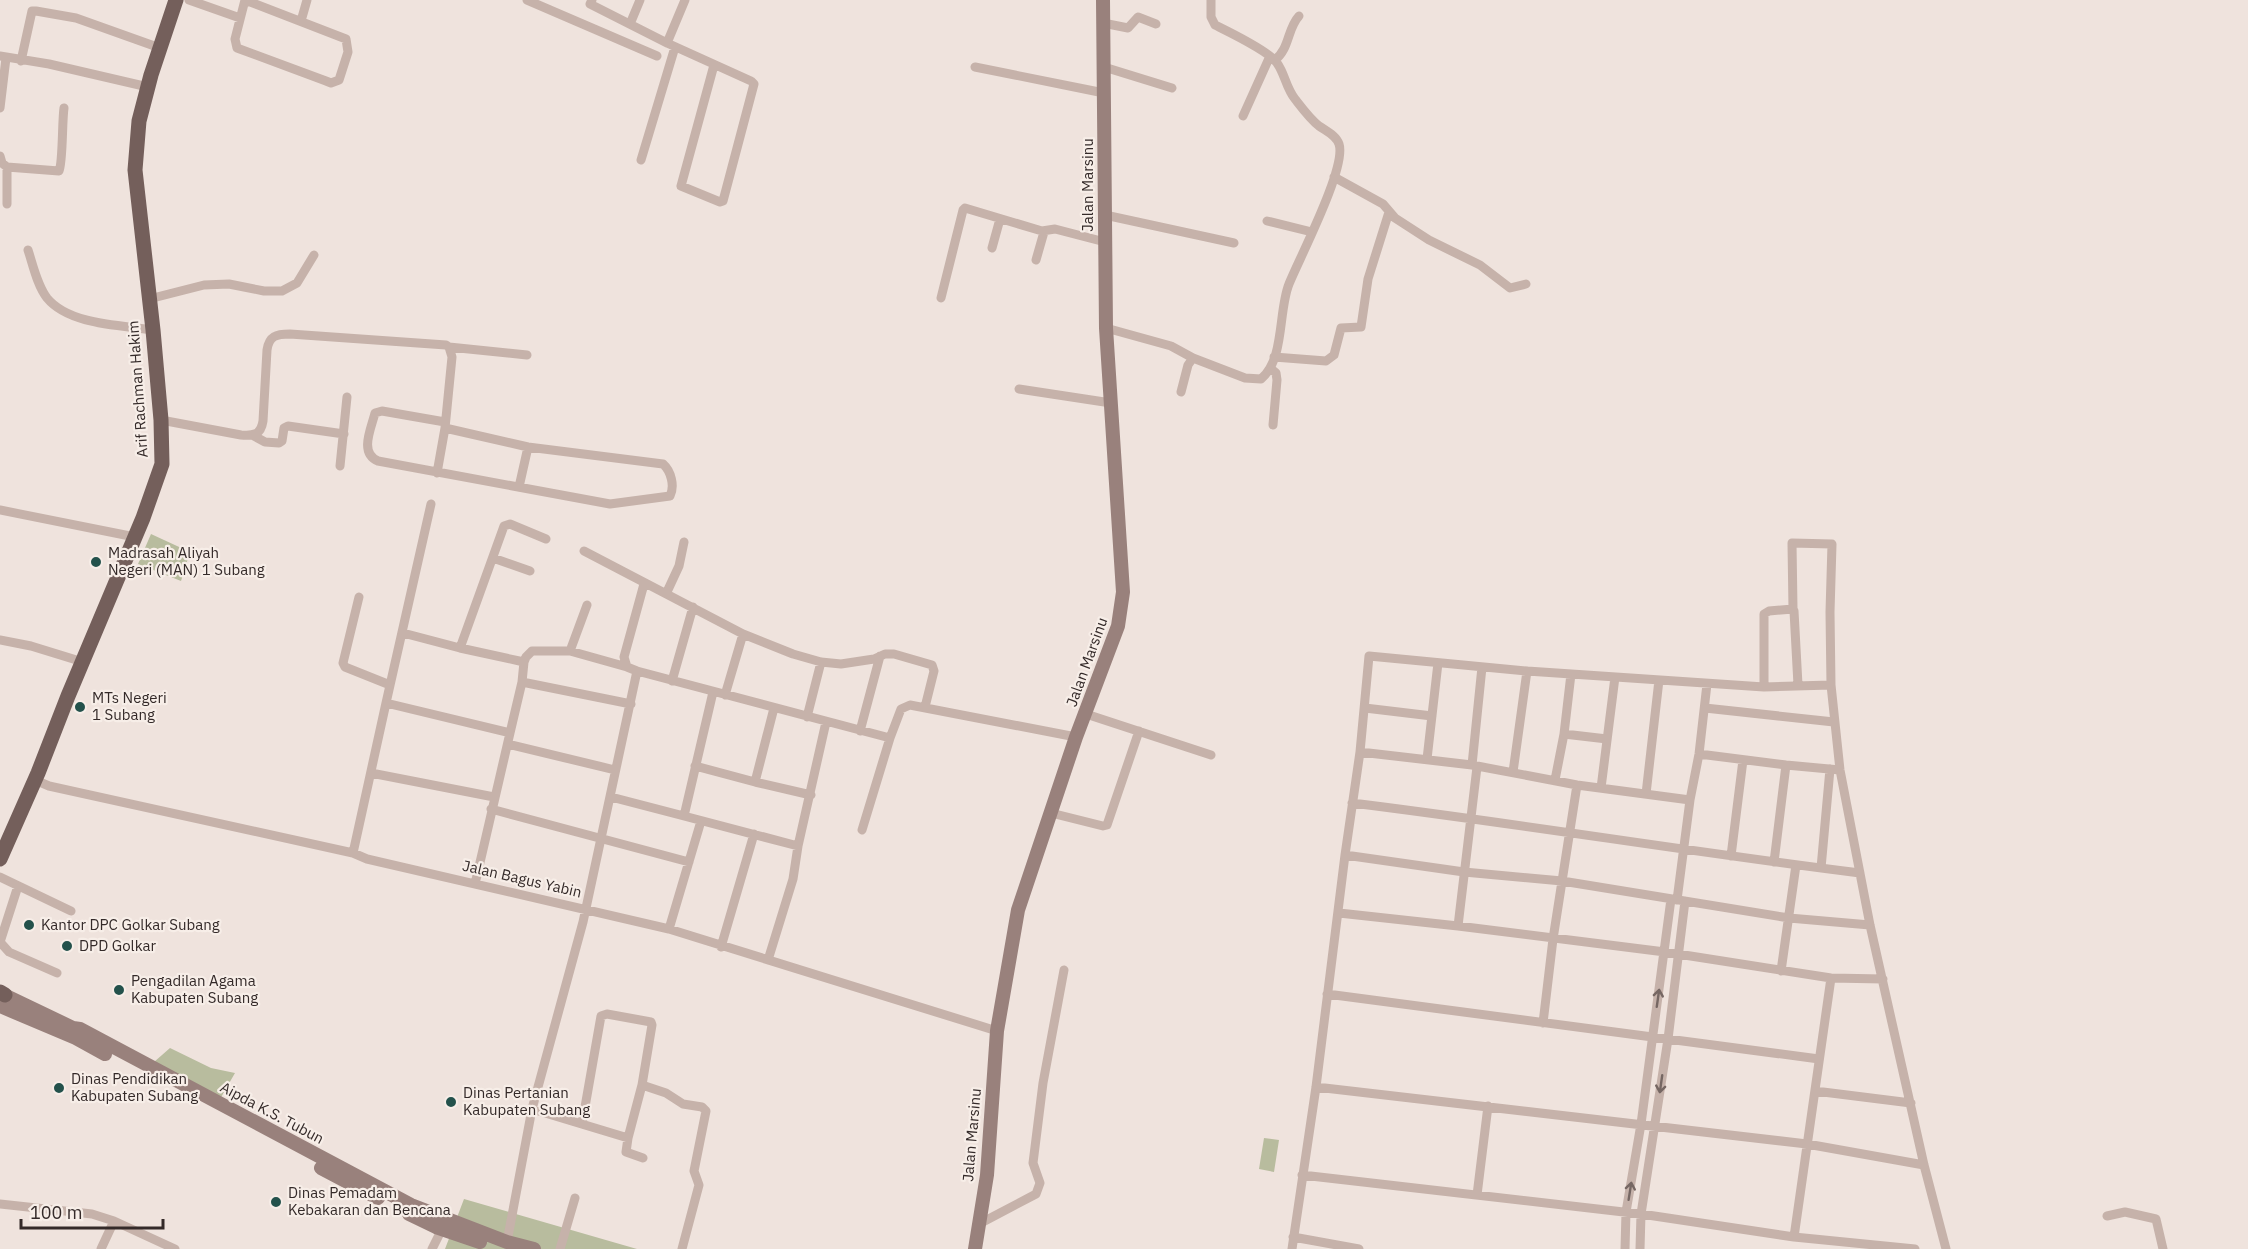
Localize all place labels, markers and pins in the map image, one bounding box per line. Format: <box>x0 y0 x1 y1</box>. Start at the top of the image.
place label: Madrasah Aliyah Negeri (MAN) 1 Subang <box>108 543 265 579</box>
marker: Madrasah Aliyah Negeri (MAN) 1 Subang <box>89 555 103 569</box>
place label: MTs Negeri 1 Subang <box>92 688 167 724</box>
marker: MTs Negeri 1 Subang <box>73 700 87 714</box>
place label: Kantor DPC Golkar Subang <box>41 915 220 934</box>
marker: Kantor DPC Golkar Subang <box>22 918 36 932</box>
place label: DPD Golkar <box>79 936 157 955</box>
marker: DPD Golkar <box>60 939 74 953</box>
place label: Pengadilan Agama Kabupaten Subang <box>131 971 258 1007</box>
marker: Pengadilan Agama Kabupaten Subang <box>112 983 126 997</box>
place label: Dinas Pendidikan Kabupaten Subang <box>71 1069 198 1105</box>
marker: Dinas Pendidikan Kabupaten Subang <box>52 1081 66 1095</box>
place label: Dinas Pertanian Kabupaten Subang <box>463 1083 590 1119</box>
marker: Dinas Pertanian Kabupaten Subang <box>444 1095 458 1109</box>
place label: Dinas Pemadam Kebakaran dan Bencana <box>288 1183 451 1219</box>
marker: Dinas Pemadam Kebakaran dan Bencana <box>269 1195 283 1209</box>

